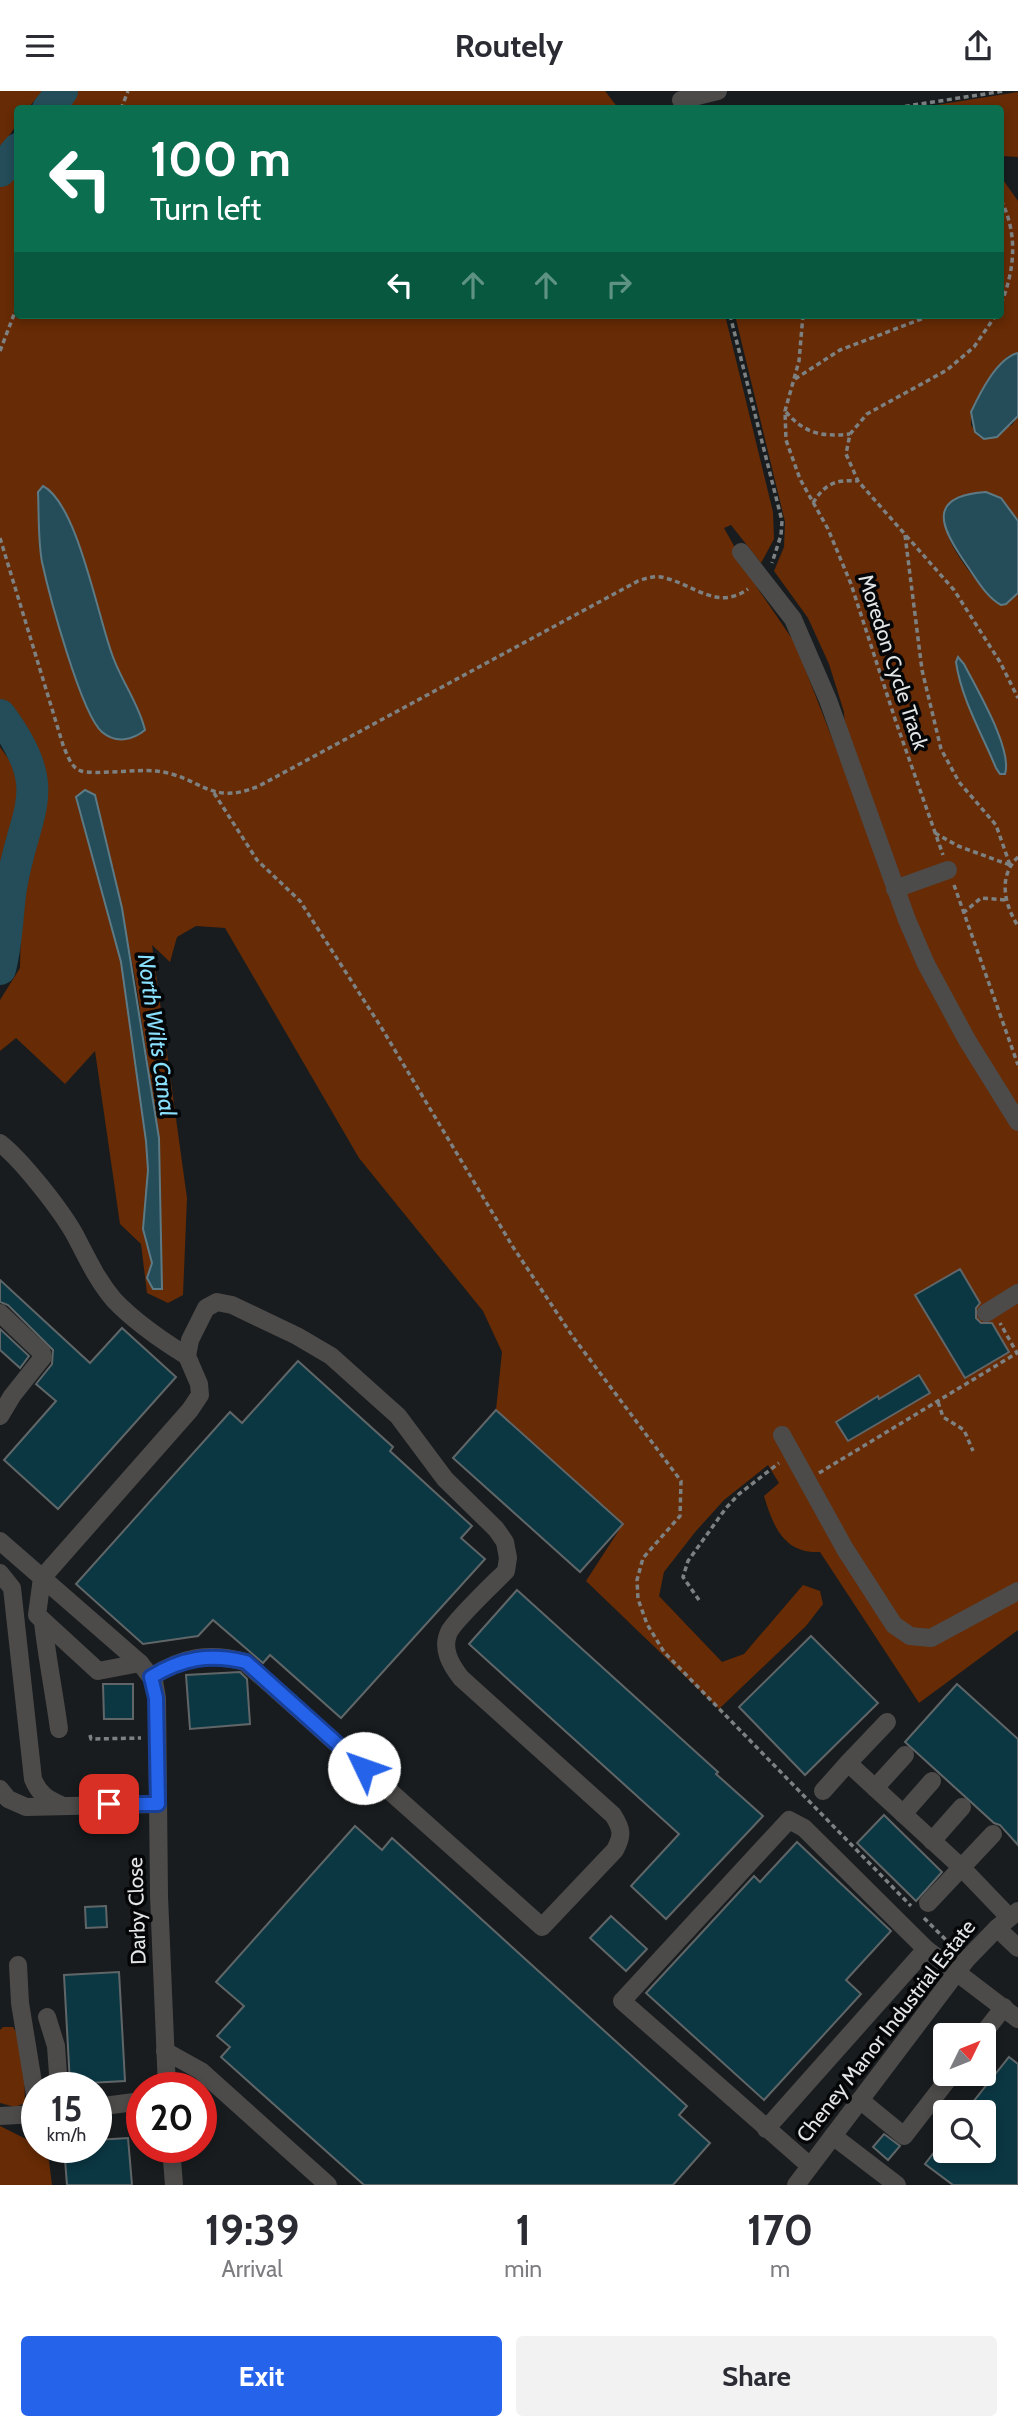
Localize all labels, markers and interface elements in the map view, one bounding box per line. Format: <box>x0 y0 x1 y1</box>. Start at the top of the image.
text: Routely <box>455 26 563 65</box>
icon: menu <box>21 27 59 65</box>
icon: share <box>959 27 997 65</box>
text: 100 m <box>150 129 291 188</box>
icon: left <box>35 133 126 224</box>
text: Turn left <box>150 189 261 228</box>
icon: left <box>381 266 419 304</box>
icon: ahead <box>454 266 492 304</box>
icon: ahead <box>527 266 565 304</box>
icon: right <box>600 266 638 304</box>
street label: Moredon Cycle Track <box>853 571 934 753</box>
water label: North Wilts Canal <box>132 952 182 1119</box>
position arrow <box>327 1731 401 1805</box>
pin <box>79 1774 139 1834</box>
icon: arrive <box>90 1785 128 1823</box>
street label: Darby Close <box>122 1857 151 1965</box>
street label: Cheney Manor Industrial Estate <box>791 1914 980 2147</box>
north arrow <box>933 2023 996 2086</box>
map controls <box>933 2023 996 2163</box>
speed limit sign: 20 <box>126 2072 217 2163</box>
text: 15 <box>51 2087 82 2130</box>
button: search <box>933 2100 996 2163</box>
text: km/h <box>47 2124 86 2146</box>
text: 19:39 <box>205 2204 299 2256</box>
text: 1 <box>515 2204 531 2256</box>
text: 170 <box>747 2204 813 2256</box>
text: Arrival <box>222 2255 283 2283</box>
text: min <box>504 2255 542 2283</box>
text: m <box>770 2255 790 2283</box>
button: Exit <box>21 2336 502 2416</box>
button: Share <box>516 2336 997 2416</box>

